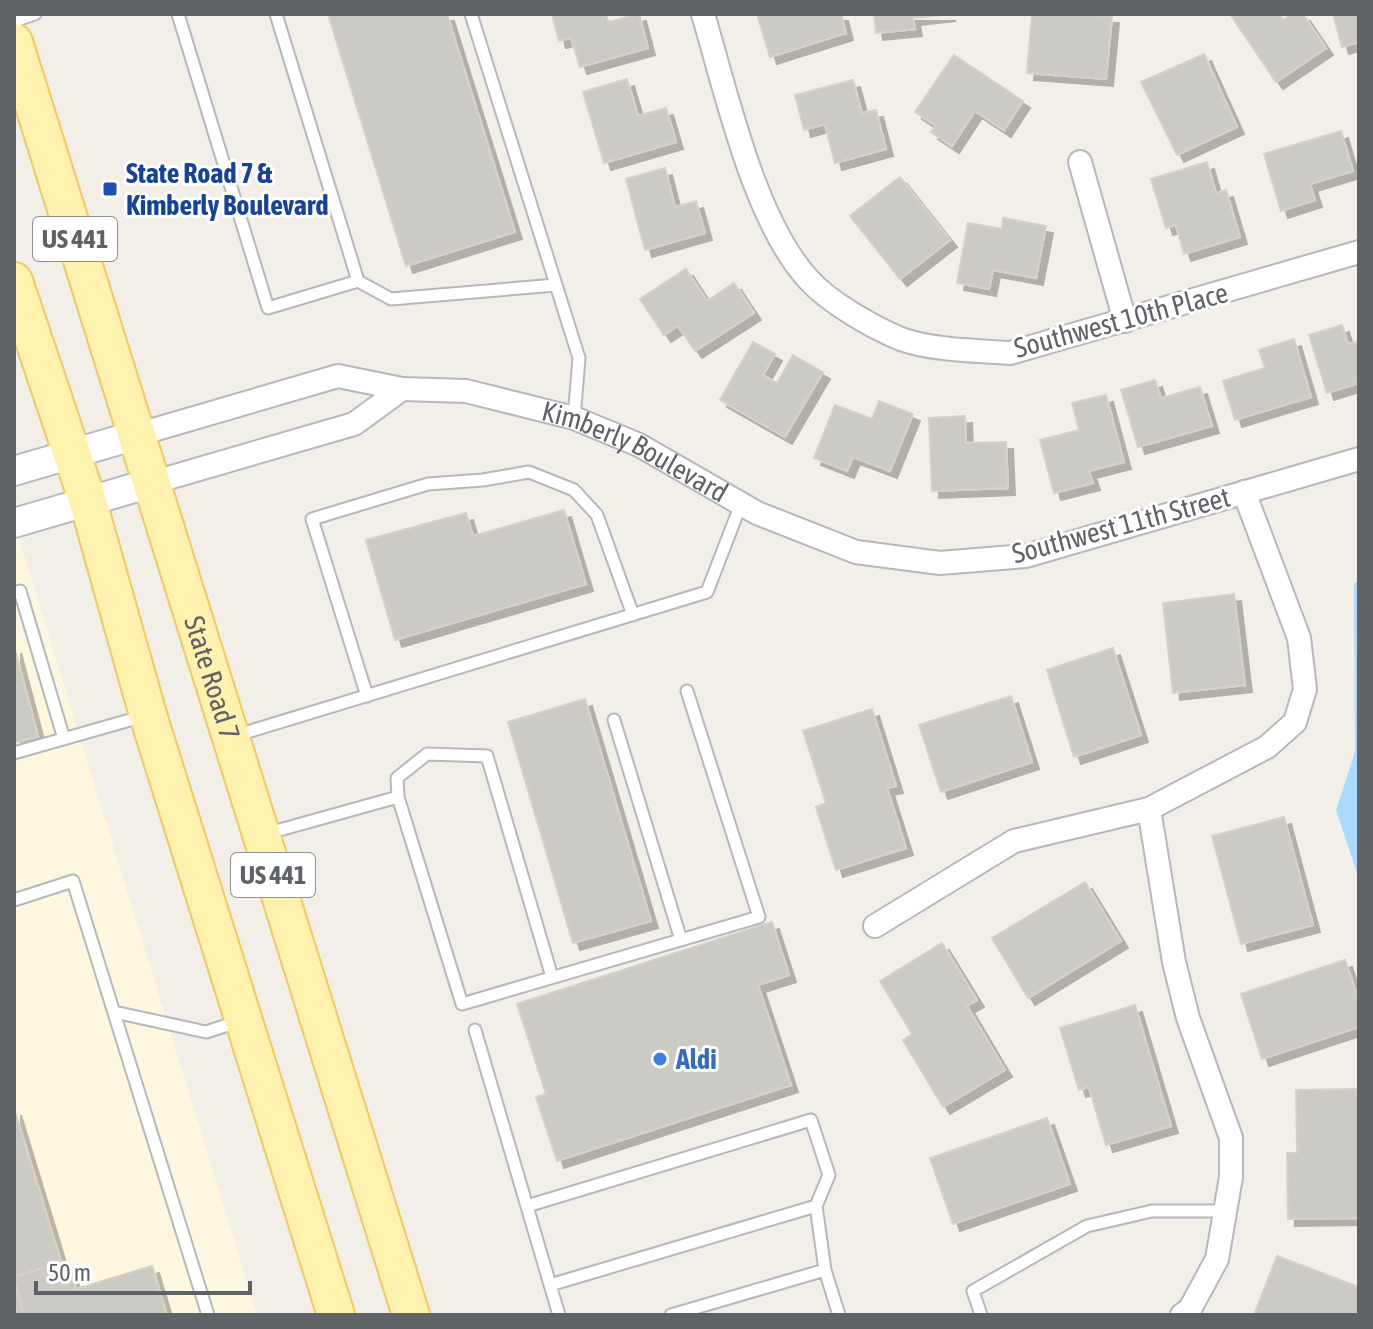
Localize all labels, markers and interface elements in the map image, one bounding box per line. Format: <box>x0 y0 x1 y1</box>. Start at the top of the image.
place label: State Road 7 & Kimberly Boulevard <box>126 157 328 221</box>
marker: State Road 7 & Kimberly Boulevard <box>101 180 119 198</box>
road number: US 441 <box>33 217 117 261</box>
street label: Southwest 10th Place <box>1011 276 1231 364</box>
street label: Kimberly Boulevard <box>539 395 733 509</box>
street label: Southwest 11th Street <box>1009 481 1233 569</box>
street label: State Road 7 <box>178 612 247 744</box>
road number: US 441 <box>231 853 315 897</box>
place label: Aldi <box>675 1043 717 1075</box>
marker: Aldi <box>651 1050 669 1068</box>
scale bar <box>36 1245 250 1295</box>
text: 50 m <box>48 1259 91 1286</box>

